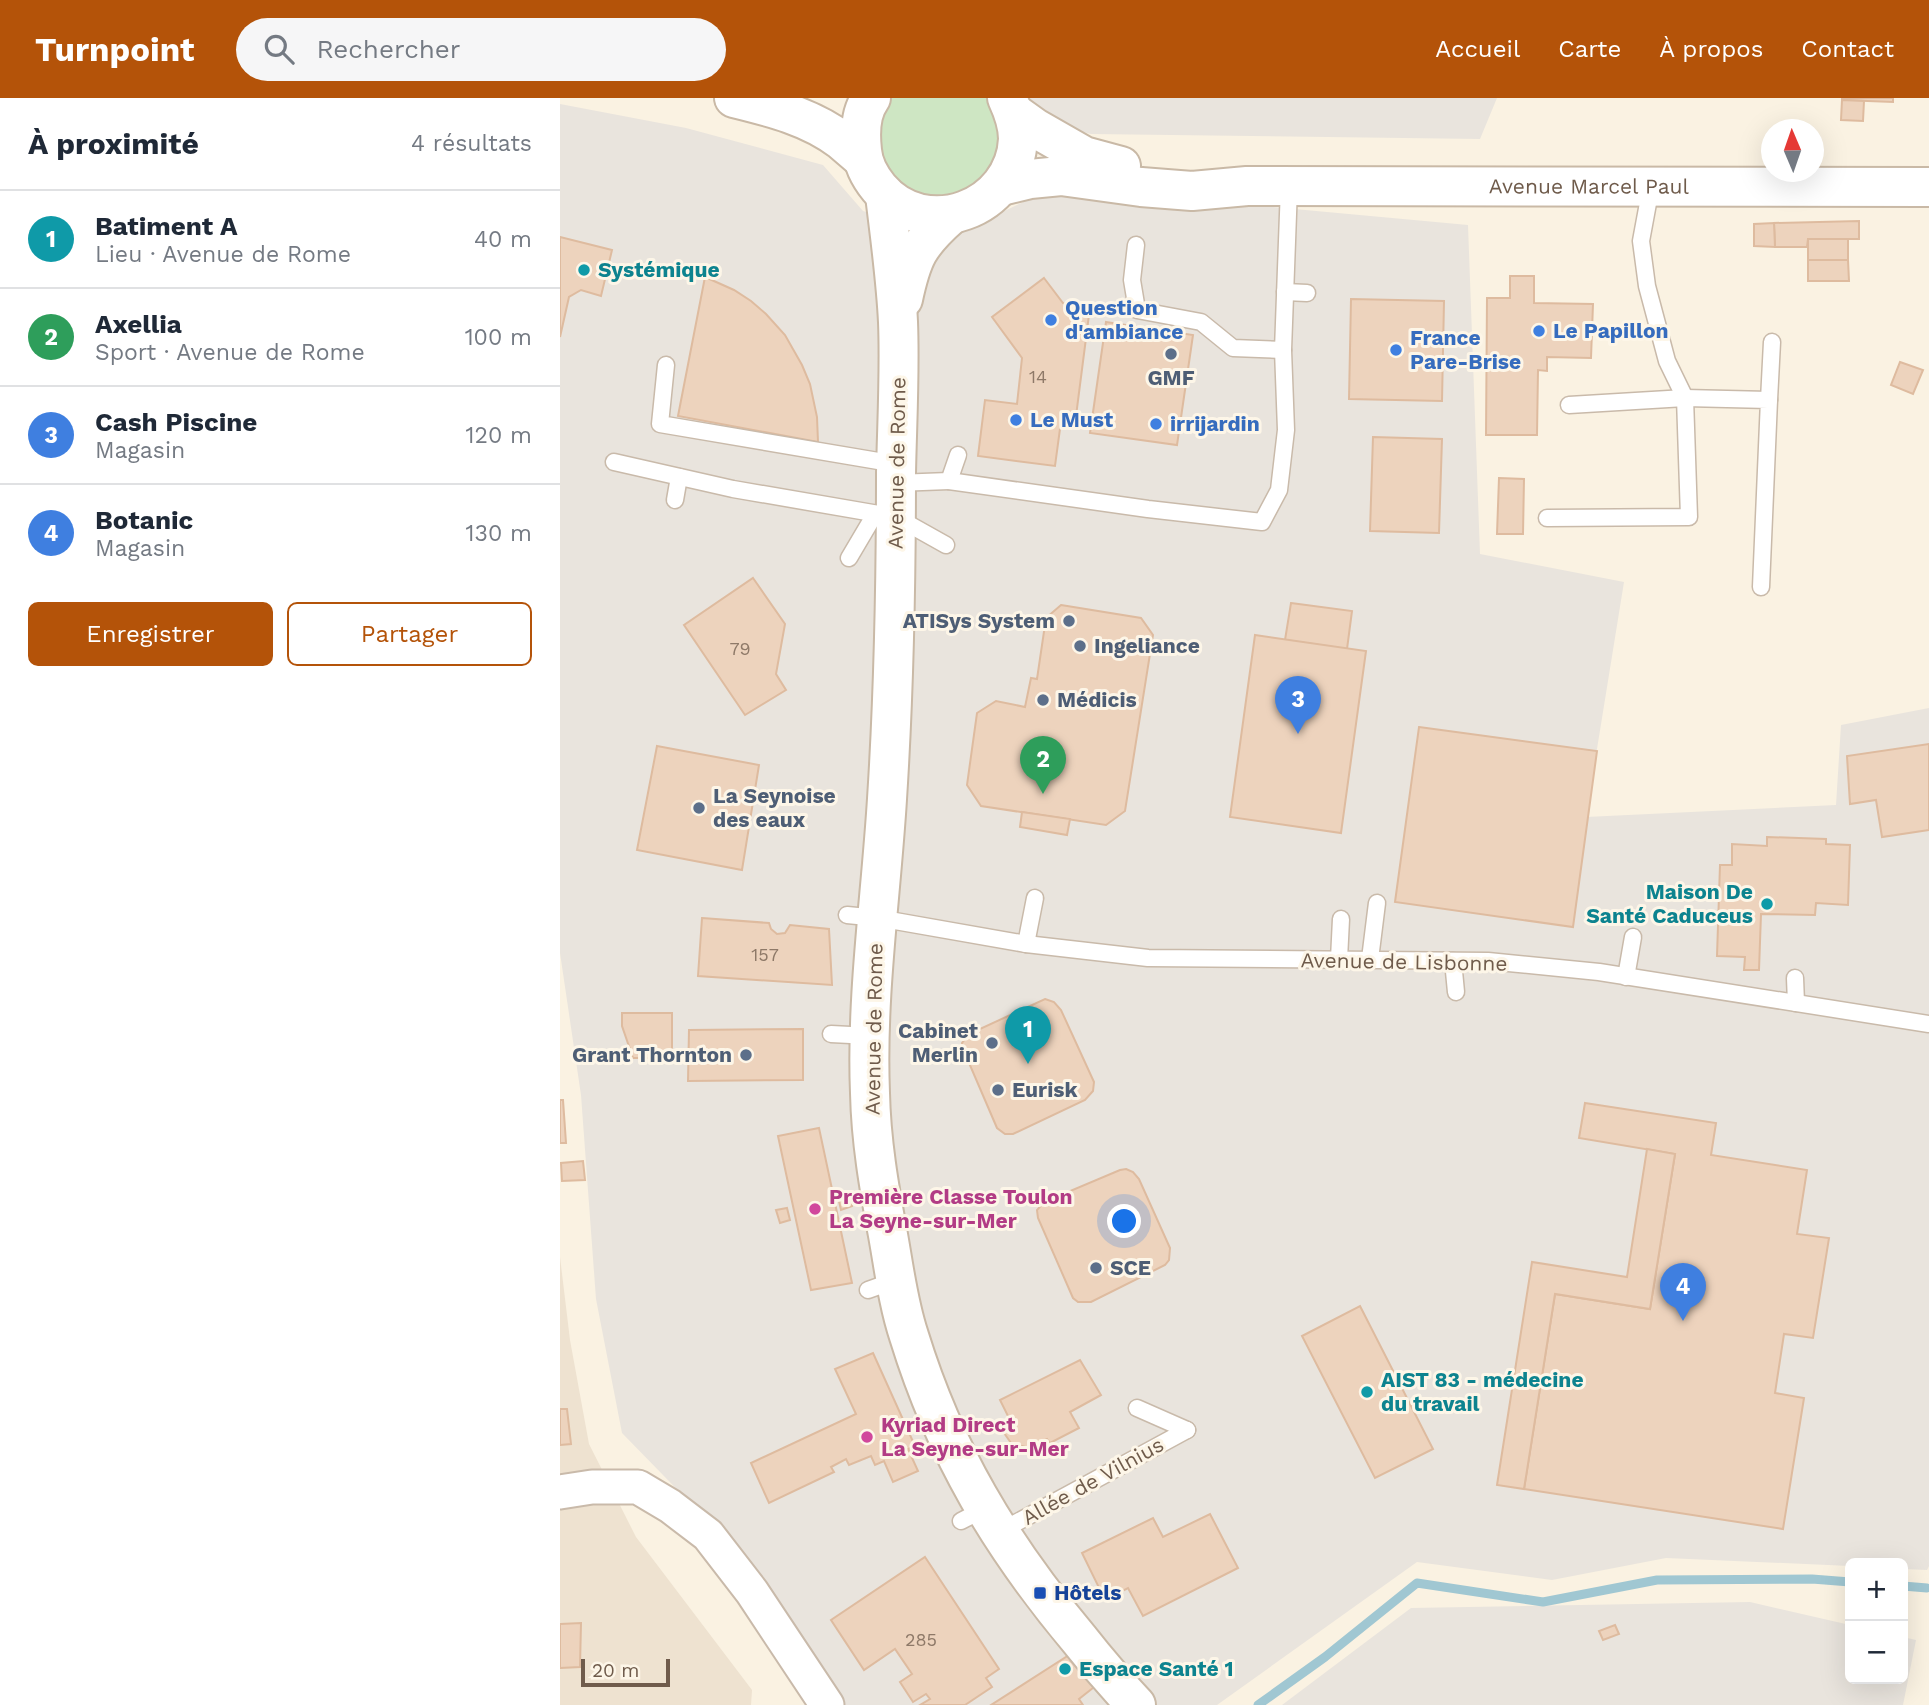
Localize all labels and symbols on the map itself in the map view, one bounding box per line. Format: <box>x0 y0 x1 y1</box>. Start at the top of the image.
north arrow <box>1761 119 1824 182</box>
street label: Avenue Marcel Paul <box>1489 173 1690 199</box>
place label: Systémique <box>598 257 720 282</box>
marker: Systémique <box>576 262 592 278</box>
place label: Question d'ambiance <box>1065 295 1183 344</box>
marker: Question d'ambiance <box>1043 312 1059 328</box>
place label: Le Papillon <box>1553 318 1668 343</box>
marker: Le Papillon <box>1531 323 1547 339</box>
place label: France Pare-Brise <box>1410 325 1521 374</box>
marker: France Pare-Brise <box>1388 342 1404 358</box>
marker: GMF <box>1163 346 1179 362</box>
place label: GMF <box>1147 365 1195 390</box>
house number: 14 <box>1029 366 1047 387</box>
street label: Avenue de Rome <box>882 377 911 549</box>
place label: Le Must <box>1030 407 1113 432</box>
place label: irrijardin <box>1170 411 1260 436</box>
marker: Le Must <box>1008 412 1024 428</box>
marker: irrijardin <box>1148 416 1164 432</box>
place label: ATISys System <box>903 608 1055 633</box>
marker: ATISys System <box>1061 613 1077 629</box>
place label: Ingeliance <box>1094 633 1200 658</box>
house number: 79 <box>729 638 751 659</box>
marker: Ingeliance <box>1072 638 1088 654</box>
pin: 3 <box>1275 676 1321 734</box>
place label: Médicis <box>1057 687 1137 712</box>
marker: Médicis <box>1035 692 1051 708</box>
pin: 2 <box>1020 736 1066 794</box>
place label: La Seynoise des eaux <box>713 783 836 832</box>
marker: La Seynoise des eaux <box>691 800 707 816</box>
place label: Maison De Santé Caduceus <box>1586 879 1753 928</box>
marker: Maison De Santé Caduceus <box>1759 896 1775 912</box>
street label: Avenue de Rome <box>859 943 888 1115</box>
house number: 157 <box>751 944 779 965</box>
street label: Avenue de Lisbonne <box>1300 947 1508 976</box>
pin: 1 <box>1005 1006 1051 1064</box>
place label: Cabinet Merlin <box>898 1018 978 1067</box>
marker: Cabinet Merlin <box>984 1035 1000 1051</box>
place label: Grant Thornton <box>572 1042 732 1067</box>
marker: Grant Thornton <box>738 1047 754 1063</box>
place label: Eurisk <box>1012 1077 1078 1102</box>
marker: Eurisk <box>990 1082 1006 1098</box>
place label: Première Classe Toulon La Seyne-sur-Mer <box>829 1184 1073 1233</box>
marker: Première Classe Toulon La Seyne-sur-Mer <box>807 1201 823 1217</box>
your location <box>1107 1204 1141 1238</box>
place label: SCE <box>1110 1255 1151 1280</box>
marker: SCE <box>1088 1260 1104 1276</box>
pin: 4 <box>1660 1263 1706 1321</box>
place label: AIST 83 - médecine du travail <box>1381 1367 1584 1416</box>
marker: AIST 83 - médecine du travail <box>1359 1384 1375 1400</box>
place label: Kyriad Direct La Seyne-sur-Mer <box>881 1412 1069 1461</box>
marker: Kyriad Direct La Seyne-sur-Mer <box>859 1429 875 1445</box>
street label: Allée de Vilnius <box>1018 1431 1168 1530</box>
place label: Hôtels <box>1054 1580 1121 1605</box>
marker: Hôtels <box>1032 1585 1048 1601</box>
house number: 285 <box>905 1629 937 1650</box>
scale bar <box>581 1656 670 1688</box>
place label: Espace Santé 1 <box>1079 1656 1233 1681</box>
marker: Espace Santé 1 <box>1057 1661 1073 1677</box>

